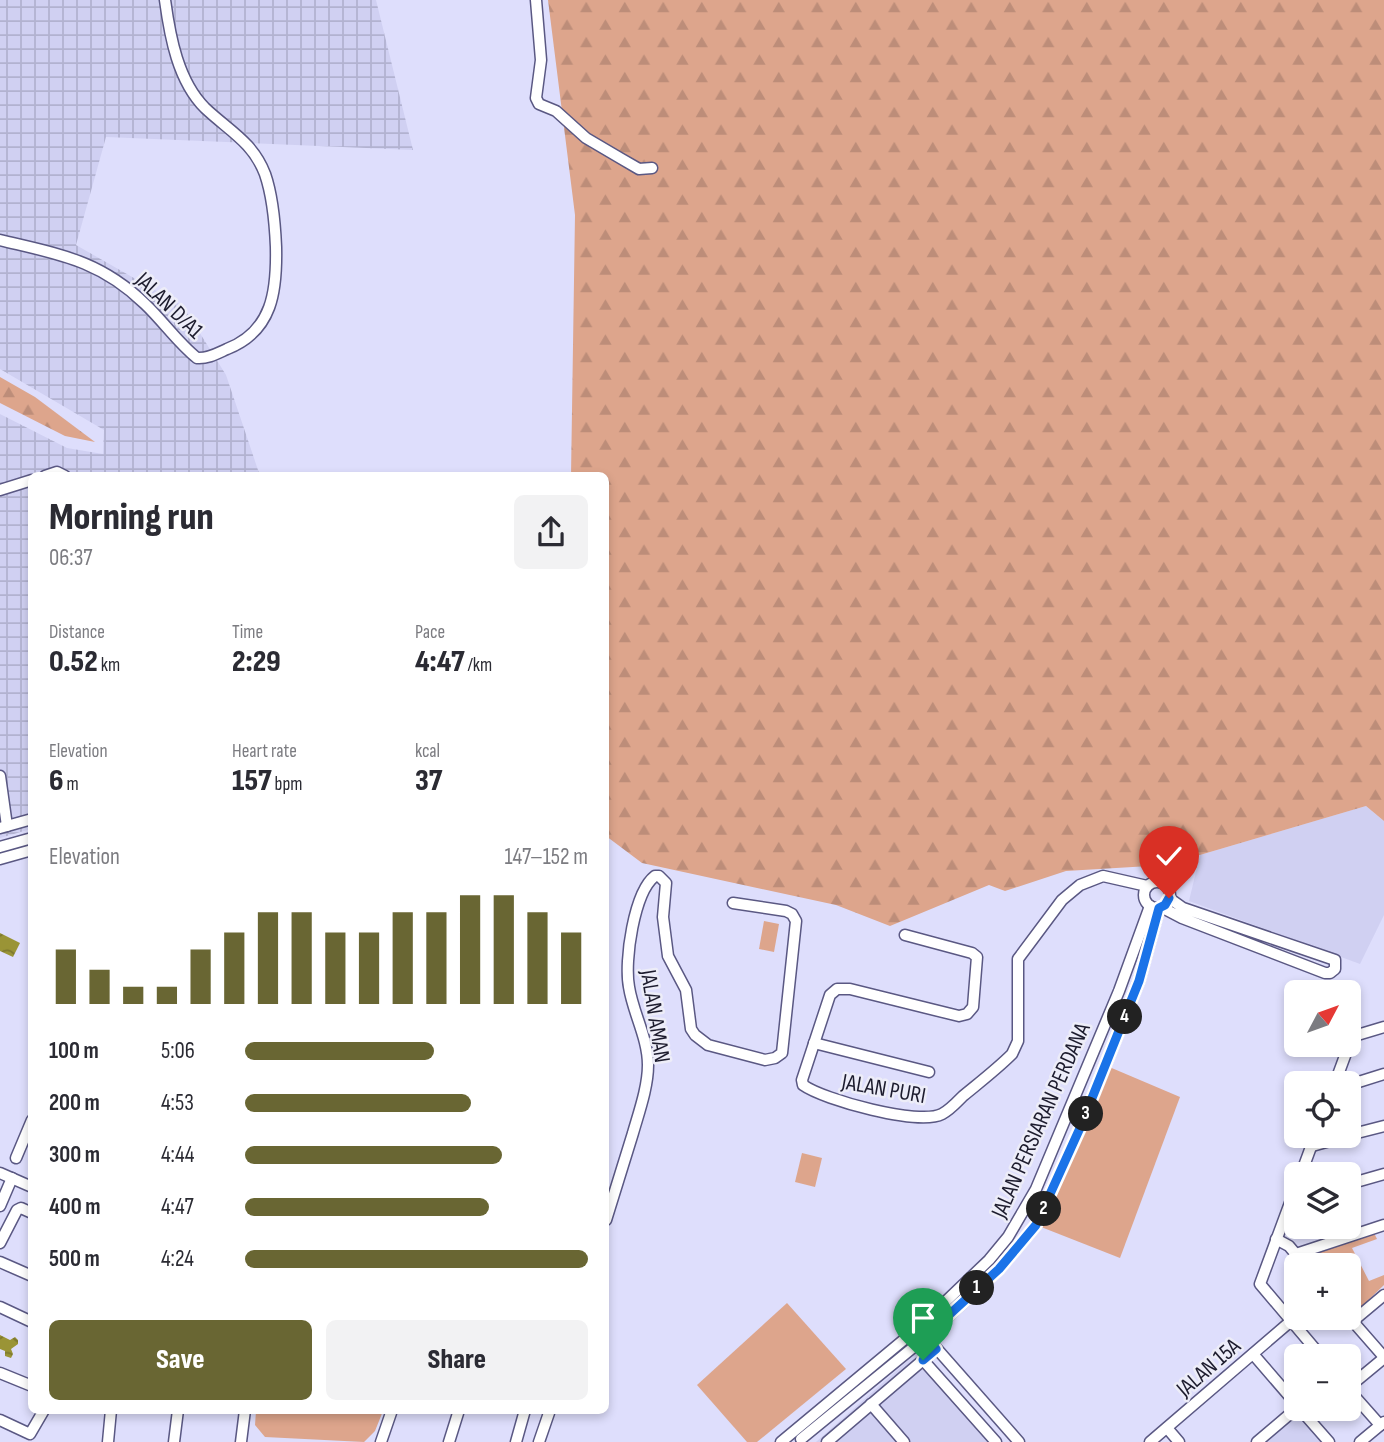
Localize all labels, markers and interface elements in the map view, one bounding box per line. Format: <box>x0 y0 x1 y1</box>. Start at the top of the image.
street label: JALAN D/A1 <box>129 266 209 345</box>
text: Morning run <box>49 495 214 540</box>
button: share <box>514 495 588 569</box>
text: 06:37 <box>49 544 93 572</box>
text: Distance <box>49 621 105 644</box>
text: Time <box>232 621 263 644</box>
text: Pace <box>415 621 445 644</box>
text: 0.52 <box>49 644 98 680</box>
text: 2:29 <box>232 644 281 680</box>
text: 4:47 <box>415 644 464 680</box>
text: km <box>98 654 120 677</box>
text: /km <box>464 654 492 677</box>
text: Elevation <box>49 740 108 763</box>
text: Heart rate <box>232 740 297 763</box>
text: kcal <box>415 740 440 763</box>
text: 6 <box>49 763 64 799</box>
text: 157 <box>232 763 272 799</box>
text: 37 <box>415 763 442 799</box>
text: m <box>64 773 79 796</box>
text: bpm <box>272 773 303 796</box>
pin <box>1139 826 1199 898</box>
icon: check <box>1150 837 1188 875</box>
text: Elevation <box>49 843 120 871</box>
text: 147–152 m <box>504 843 588 871</box>
street label: JALAN AMAN <box>634 967 676 1065</box>
north arrow <box>1284 980 1362 1057</box>
map controls <box>1284 980 1361 1421</box>
pin: 4 <box>1108 1000 1142 1034</box>
text: 4 <box>1120 1005 1129 1028</box>
street label: JALAN PERSIARAN PERDANA <box>985 1018 1097 1223</box>
text: 100 m <box>49 1037 99 1065</box>
text: 5:06 <box>161 1037 195 1065</box>
street label: JALAN PURI <box>839 1068 928 1110</box>
button: locate <box>1284 1071 1361 1148</box>
text: 200 m <box>49 1089 100 1117</box>
text: 4:53 <box>161 1089 194 1117</box>
pin: 3 <box>1068 1096 1104 1132</box>
text: 3 <box>1081 1102 1090 1125</box>
text: 300 m <box>49 1141 100 1169</box>
text: 4:44 <box>161 1141 194 1169</box>
button: layers <box>1284 1162 1361 1239</box>
pin: 2 <box>1026 1192 1062 1226</box>
text: 400 m <box>49 1193 100 1221</box>
text: 4:47 <box>161 1193 194 1221</box>
text: 2 <box>1039 1197 1048 1220</box>
text: 500 m <box>49 1245 100 1273</box>
text: 4:24 <box>161 1245 194 1273</box>
button: + <box>1284 1253 1361 1330</box>
pin: 1 <box>960 1270 995 1306</box>
text: 1 <box>973 1276 980 1299</box>
pin <box>893 1288 953 1360</box>
icon: arrive <box>904 1299 942 1337</box>
button: Save <box>49 1320 312 1400</box>
button: Share <box>326 1320 588 1400</box>
street label: JALAN 15A <box>1170 1332 1247 1404</box>
button: − <box>1284 1344 1361 1421</box>

